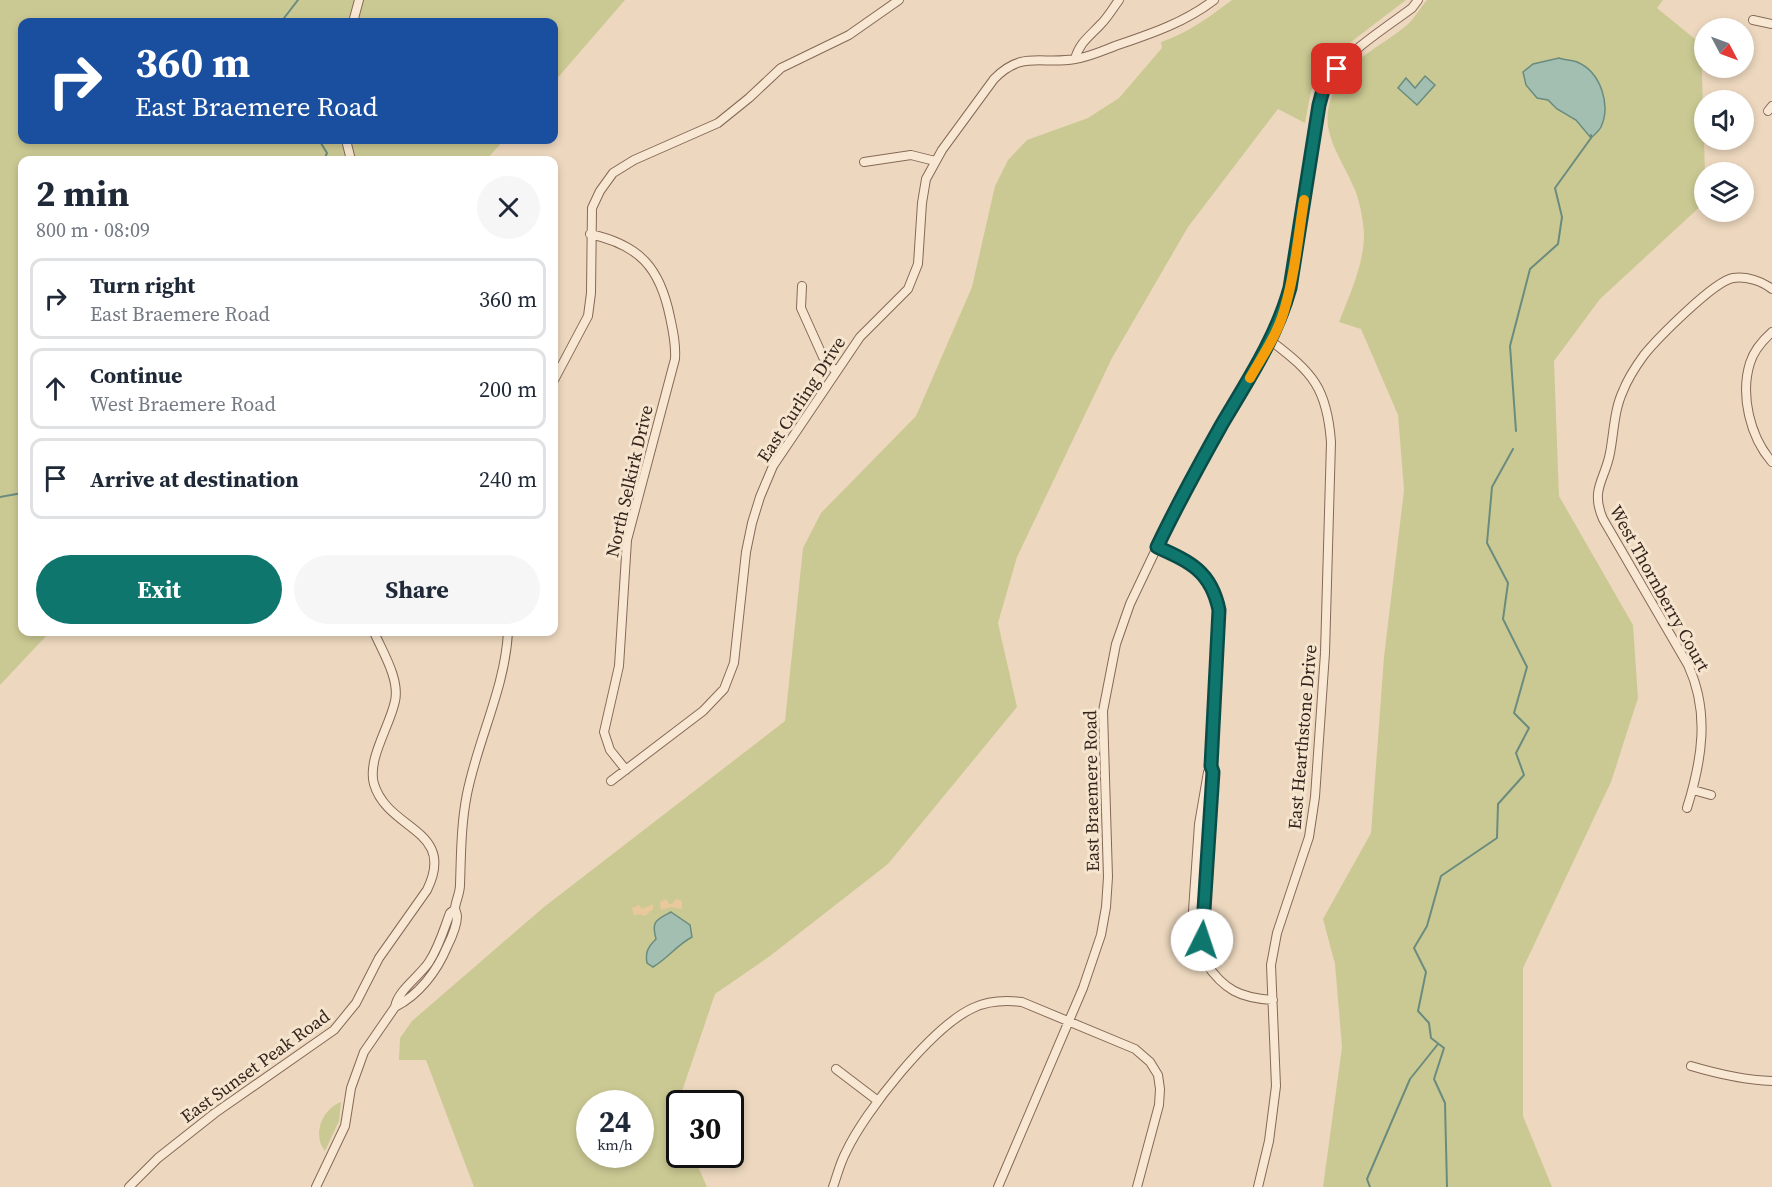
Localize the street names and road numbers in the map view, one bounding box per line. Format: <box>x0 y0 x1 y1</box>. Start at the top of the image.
street label: East Curling Drive <box>751 331 851 467</box>
street label: North Selkirk Drive <box>599 402 659 560</box>
street label: West Thornberry Court <box>1604 500 1716 676</box>
street label: East Hearthstone Drive <box>1281 643 1323 831</box>
street label: East Braemere Road <box>1077 710 1105 872</box>
street label: East Sunset Peak Road <box>175 1003 335 1129</box>

